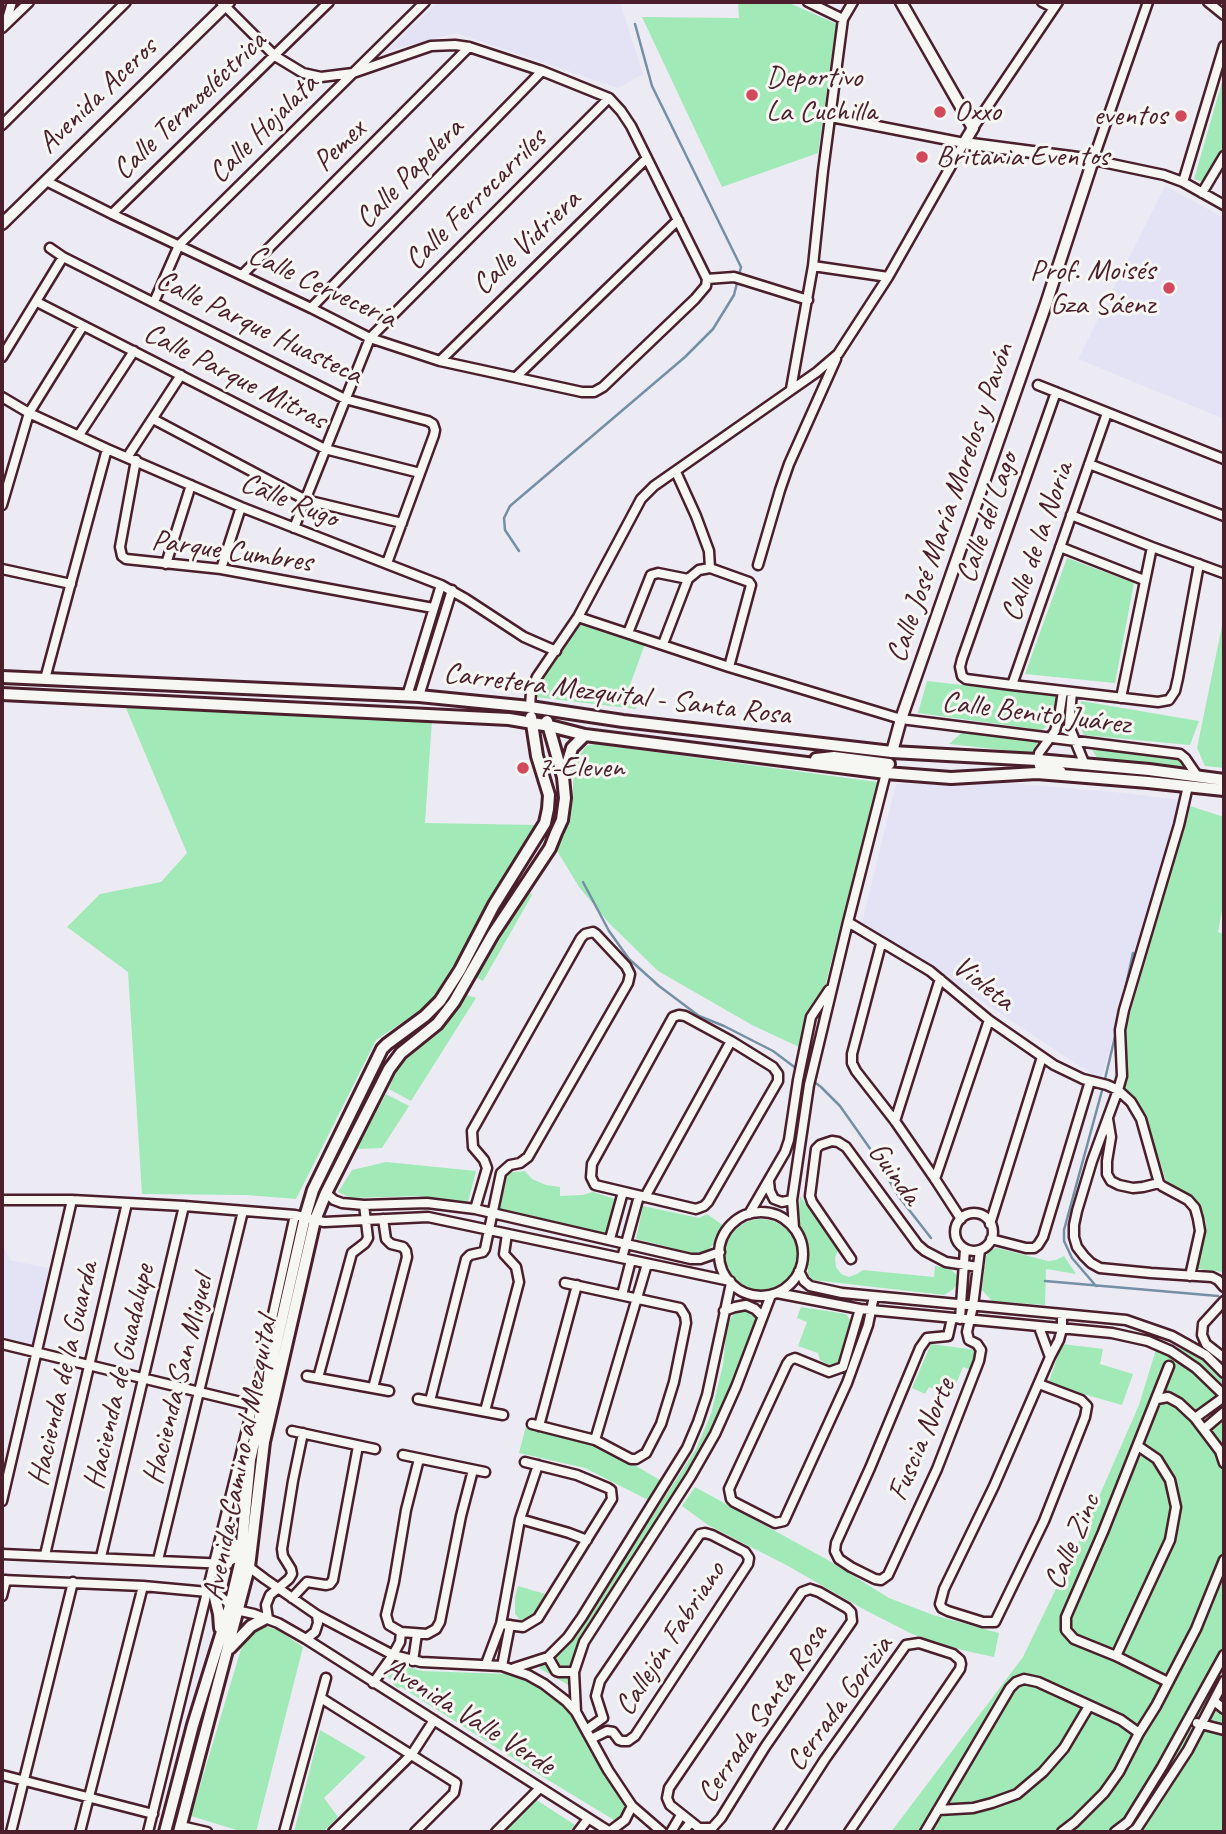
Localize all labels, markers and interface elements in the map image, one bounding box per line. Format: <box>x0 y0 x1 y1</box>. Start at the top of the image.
street label: Calle Termoeléctrica <box>106 24 274 188</box>
street label: Avenida Aceros <box>31 30 165 162</box>
place label: Deportivo La Cuchilla <box>766 60 876 130</box>
street label: Calle Hojalata <box>202 67 326 191</box>
marker: Deportivo La Cuchilla <box>744 87 760 103</box>
place label: Oxxo <box>954 94 1001 130</box>
place label: eventos <box>1093 98 1167 134</box>
marker: Oxxo <box>932 104 948 120</box>
marker: eventos <box>1173 108 1189 124</box>
street label: Calle Papelera <box>348 111 472 237</box>
street label: Pemex <box>306 112 374 180</box>
street label: Calle Ferrocarriles <box>398 122 554 278</box>
place label: Britania Eventos <box>936 139 1109 175</box>
marker: Britania Eventos <box>914 149 930 165</box>
street label: Calle Vidriera <box>465 183 589 303</box>
street label: Calle Cervecería <box>242 237 402 337</box>
place label: Prof. Moisés Gza Sáenz <box>1030 253 1155 324</box>
street label: Calle Parque Huasteca <box>150 263 368 393</box>
marker: Prof. Moisés Gza Sáenz <box>1161 280 1177 296</box>
street label: Calle Parque Mitras <box>137 315 333 439</box>
street label: Calle José María Morelos y Pavón <box>879 339 1023 667</box>
street label: Calle del Lago <box>949 448 1027 588</box>
street label: Calle de la Noria <box>994 458 1082 626</box>
street label: Calle Rugo <box>235 465 343 537</box>
street label: Parque Cumbres <box>149 523 315 581</box>
street label: Carretera Mezquital - Santa Rosa <box>441 656 793 734</box>
street label: Calle Benito Juárez <box>940 685 1132 743</box>
place label: 7-Eleven <box>537 750 624 786</box>
marker: 7-Eleven <box>515 760 531 776</box>
street label: Violeta <box>945 949 1021 1019</box>
street label: Guinda <box>859 1136 929 1212</box>
street label: Hacienda de la Guarda <box>21 1259 107 1489</box>
street label: Hacienda de Guadalupe <box>77 1261 163 1493</box>
street label: Hacienda San Miguel <box>136 1272 222 1488</box>
street label: Avenida Camino al Mezquital <box>196 1314 286 1604</box>
street label: Fuscia Norte <box>880 1373 964 1507</box>
street label: Calle Zinc <box>1037 1489 1109 1595</box>
street label: Callejón Fabriano <box>608 1555 734 1723</box>
street label: Cerrada Santa Rosa <box>690 1618 836 1810</box>
street label: Cerrada Gorizia <box>779 1629 901 1779</box>
street label: Avenida Valle Verde <box>377 1650 561 1784</box>

